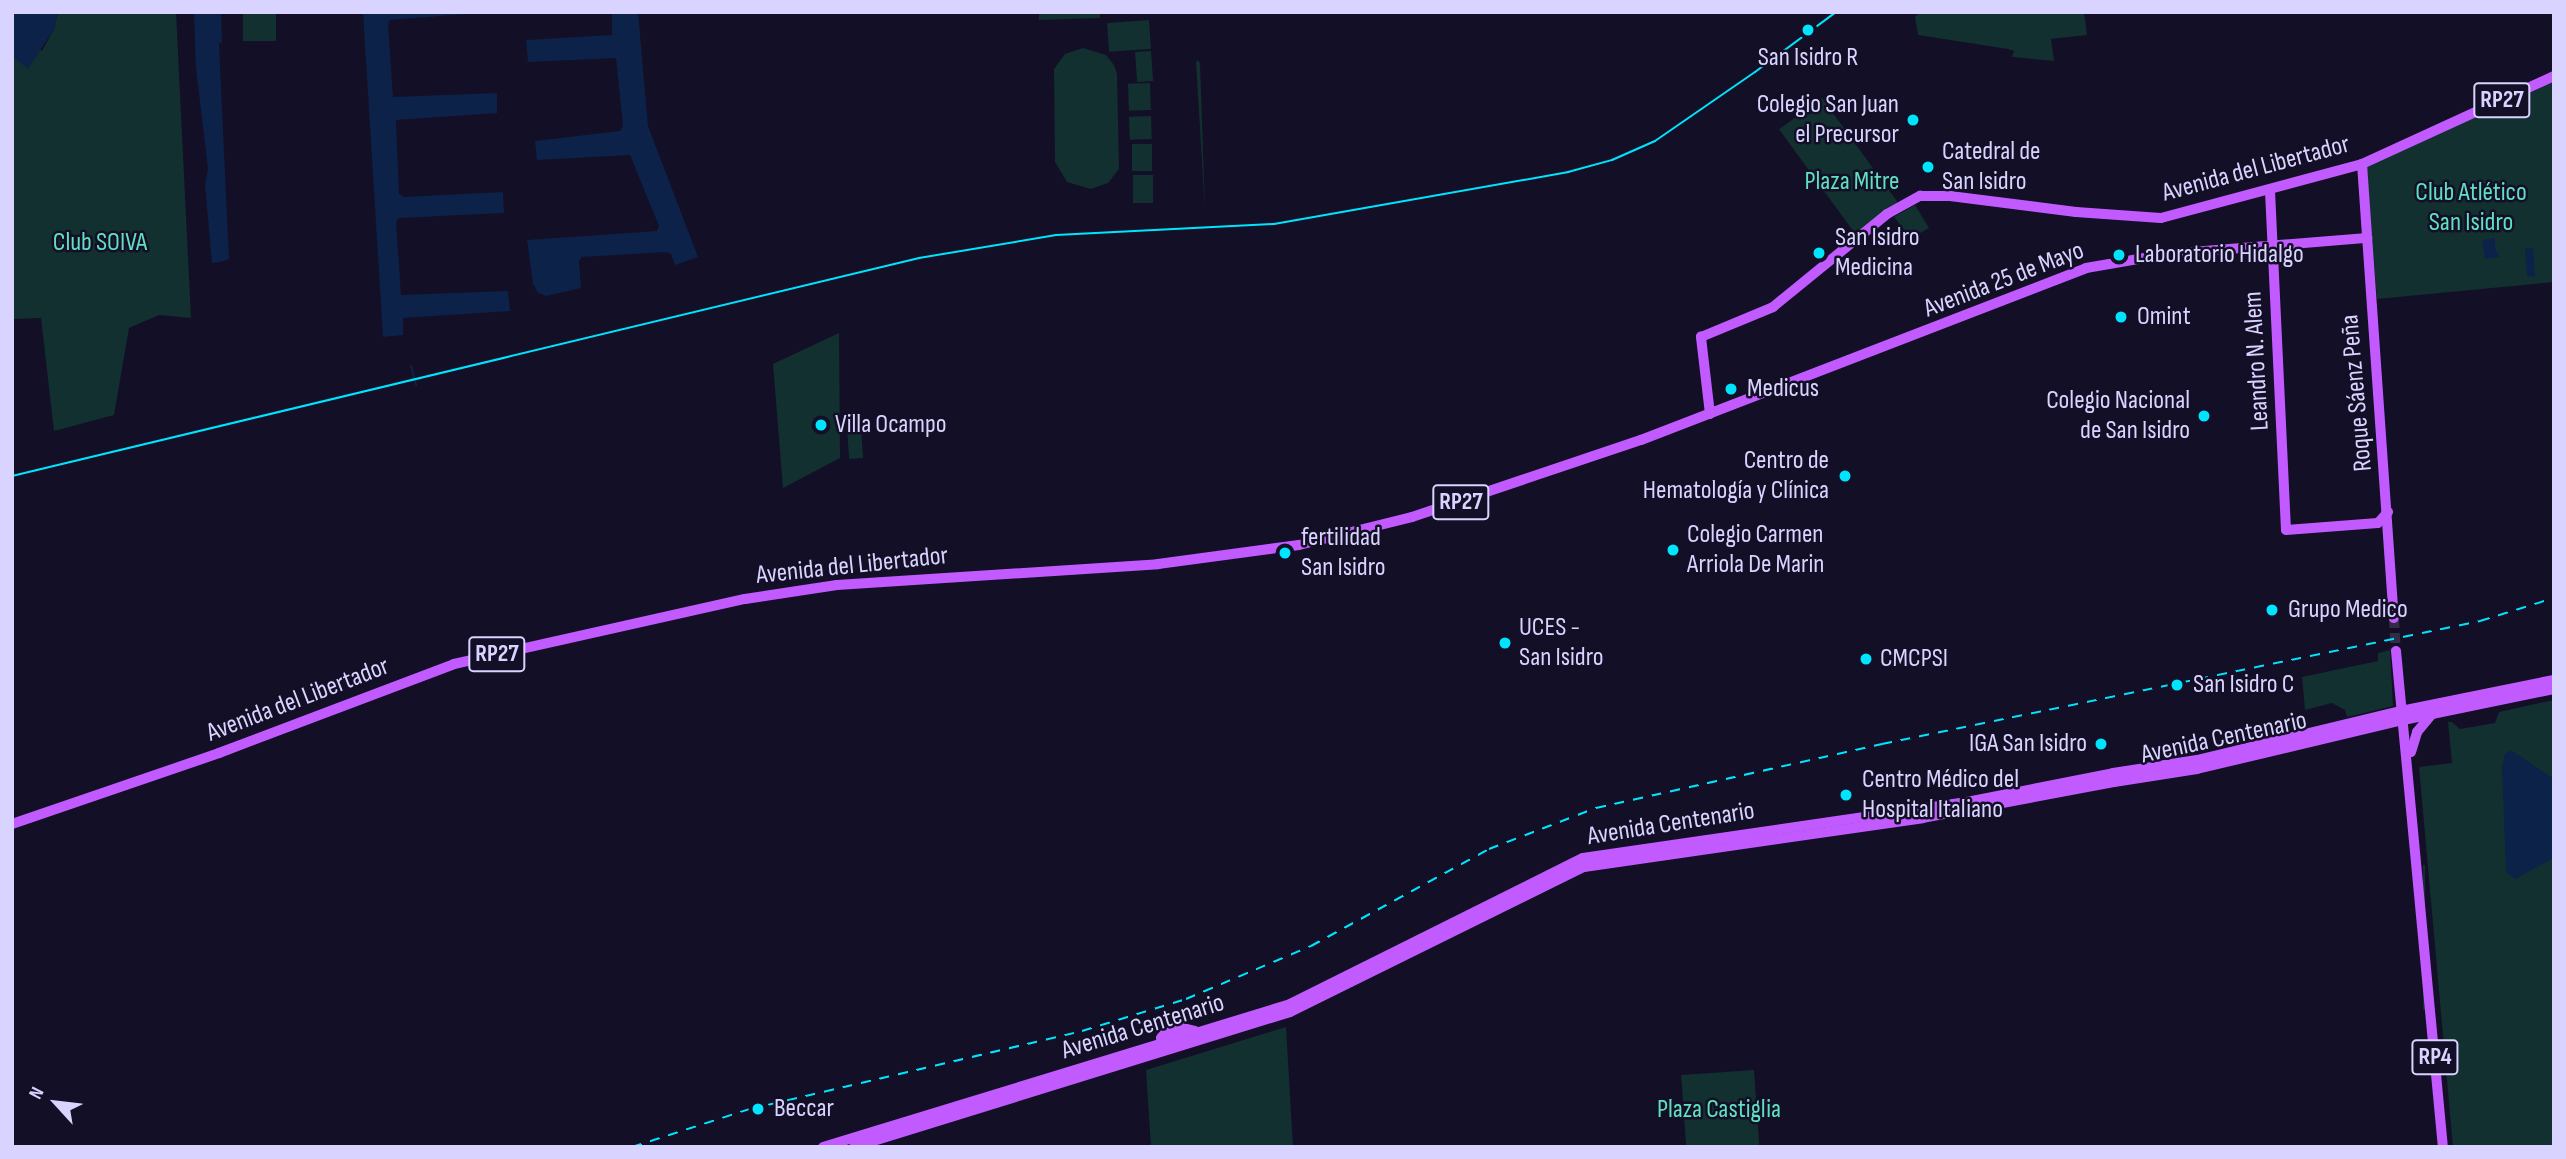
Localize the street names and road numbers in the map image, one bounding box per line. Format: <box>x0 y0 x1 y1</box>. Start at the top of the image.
road number: RP27 <box>2472 80 2532 120</box>
street label: Avenida del Libertador <box>2159 129 2353 209</box>
street label: Avenida 25 de Mayo <box>1920 235 2088 325</box>
street label: Leandro N. Alem <box>2238 291 2276 431</box>
street label: Roque Sáenz Peña <box>2335 313 2379 473</box>
road number: RP27 <box>1431 481 1491 522</box>
street label: Avenida del Libertador <box>755 540 949 592</box>
road number: RP27 <box>467 634 527 674</box>
street label: Avenida del Libertador <box>202 651 394 749</box>
street label: Avenida Centenario <box>2138 705 2310 771</box>
street label: Avenida Centenario <box>1585 795 1757 853</box>
street label: Avenida Centenario <box>1058 987 1228 1067</box>
road number: RP4 <box>2410 1036 2460 1078</box>

